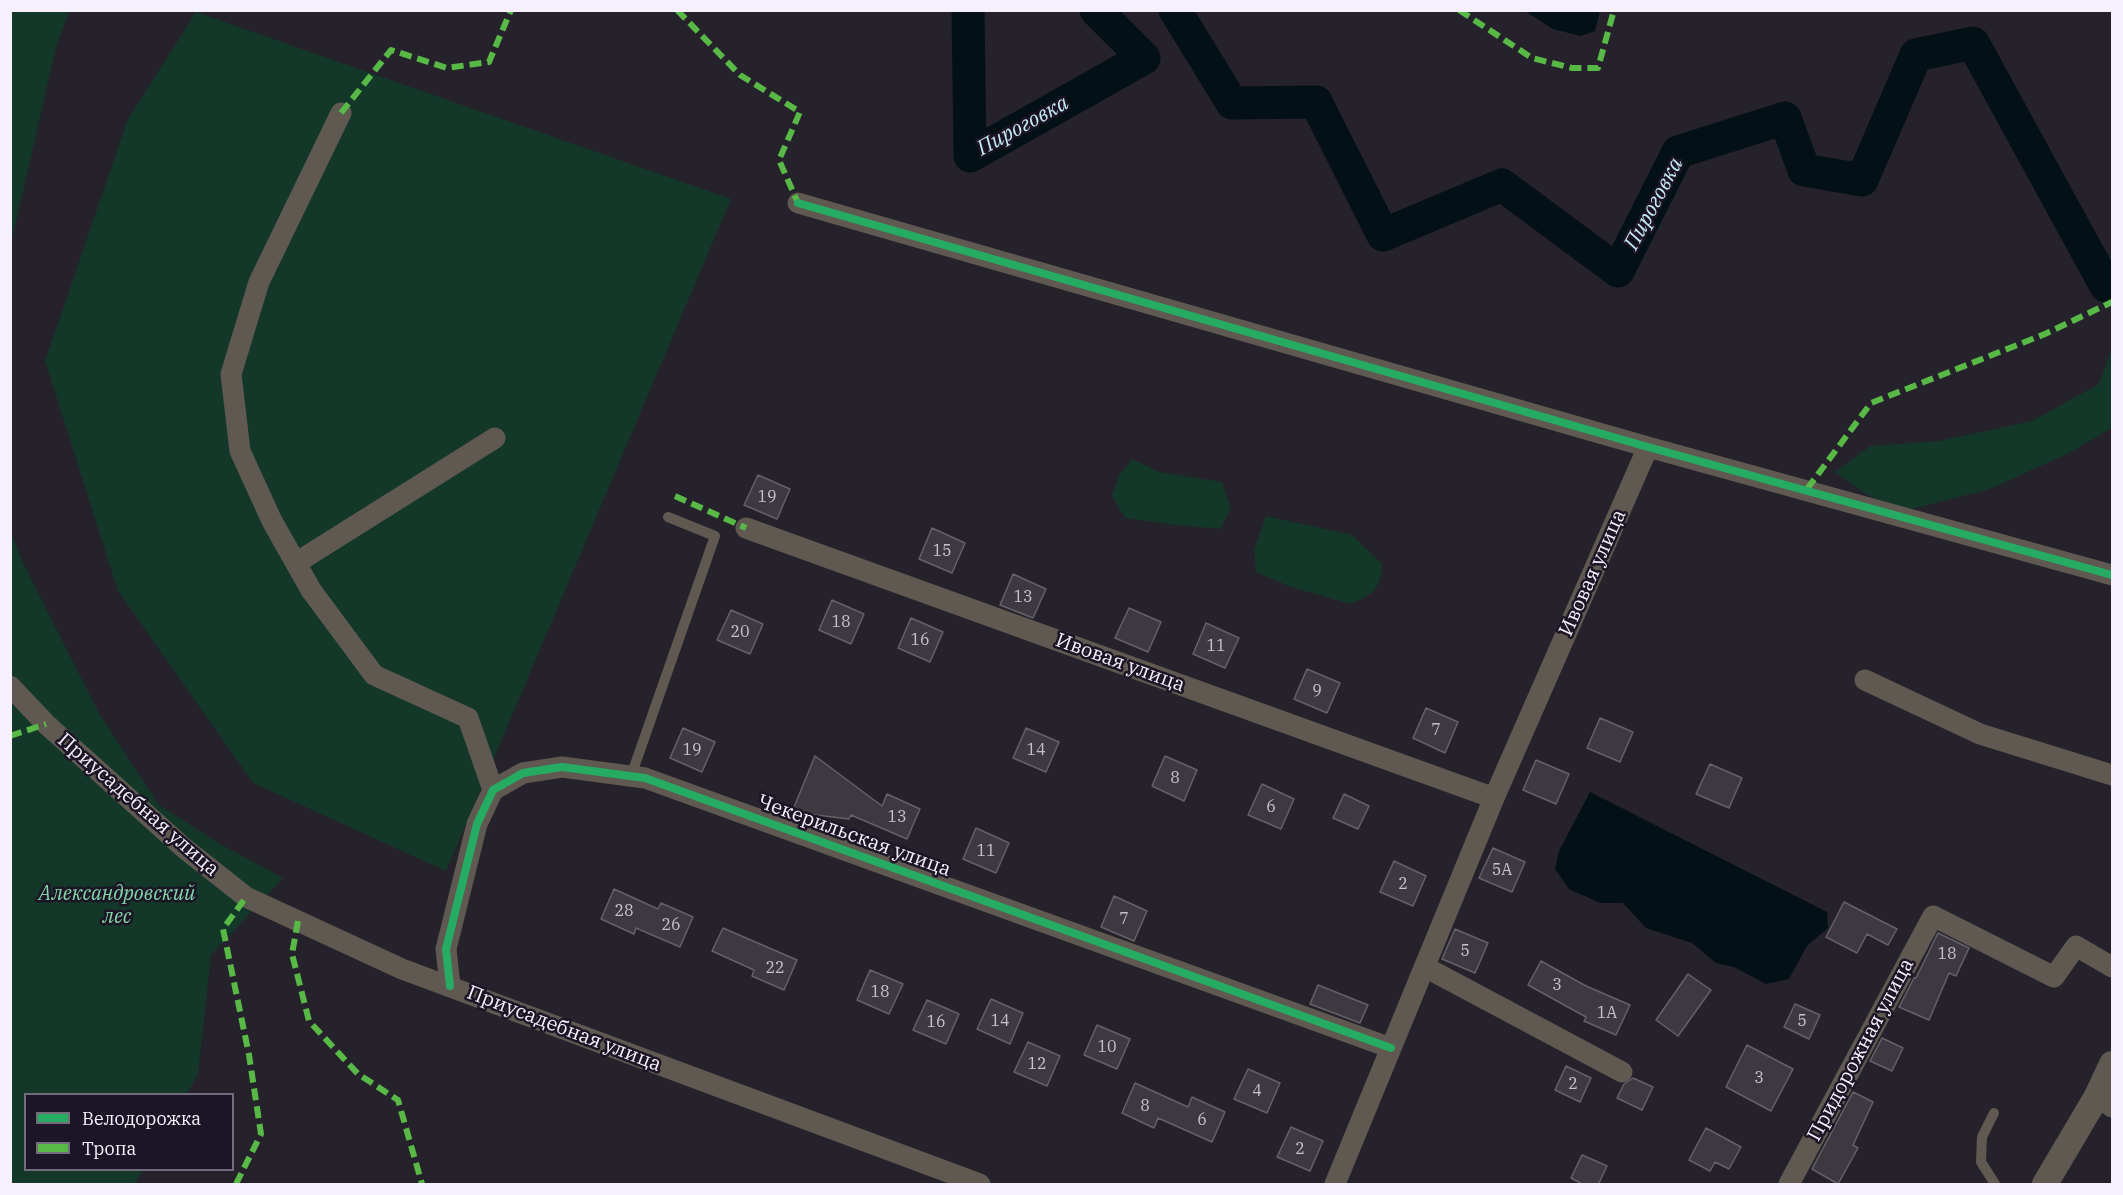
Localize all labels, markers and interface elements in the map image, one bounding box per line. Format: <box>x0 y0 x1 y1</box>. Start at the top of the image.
water label: Пироговка <box>973 91 1073 161</box>
water label: Пироговка <box>1619 154 1689 254</box>
house number: 19 <box>757 487 777 507</box>
street label: Ивовая улица <box>1554 506 1632 640</box>
house number: 15 <box>932 541 952 561</box>
house number: 13 <box>1013 587 1033 607</box>
house number: 18 <box>831 612 851 632</box>
house number: 20 <box>730 622 750 642</box>
street label: Ивовая улица <box>1052 628 1188 698</box>
house number: 16 <box>910 630 930 650</box>
house number: 11 <box>1206 636 1226 656</box>
house number: 9 <box>1312 681 1322 701</box>
house number: 7 <box>1431 720 1441 740</box>
street label: Приусадебная улица <box>52 728 224 882</box>
house number: 19 <box>682 740 702 760</box>
house number: 14 <box>1026 740 1046 760</box>
house number: 8 <box>1170 768 1180 788</box>
street label: Чекерильская улица <box>754 790 954 882</box>
house number: 6 <box>1266 797 1276 817</box>
house number: 13 <box>887 807 907 827</box>
house number: 11 <box>976 841 996 861</box>
house number: 5А <box>1492 860 1512 880</box>
house number: 2 <box>1398 874 1408 894</box>
park label: Александровский лес <box>39 882 195 929</box>
house number: 28 <box>614 901 634 921</box>
house number: 7 <box>1119 909 1129 929</box>
house number: 26 <box>661 915 681 935</box>
house number: 5 <box>1460 941 1470 961</box>
house number: 18 <box>1937 944 1957 964</box>
street label: Придорожная улица <box>1803 955 1919 1145</box>
house number: 22 <box>765 958 785 978</box>
house number: 3 <box>1552 975 1562 995</box>
street label: Приусадебная улица <box>463 981 665 1077</box>
house number: 18 <box>870 982 890 1002</box>
house number: 1А <box>1597 1003 1617 1023</box>
house number: 14 <box>990 1011 1010 1031</box>
house number: 5 <box>1797 1011 1807 1031</box>
house number: 16 <box>926 1012 946 1032</box>
house number: 10 <box>1097 1037 1117 1057</box>
house number: 12 <box>1027 1054 1047 1074</box>
house number: 3 <box>1754 1068 1764 1088</box>
house number: 2 <box>1568 1074 1578 1094</box>
house number: 4 <box>1252 1081 1262 1101</box>
legend <box>24 1093 234 1171</box>
house number: 8 <box>1140 1096 1150 1116</box>
text: Велодорожка <box>82 1107 201 1130</box>
house number: 6 <box>1197 1110 1207 1130</box>
text: Тропа <box>82 1137 136 1160</box>
house number: 2 <box>1295 1139 1305 1159</box>

